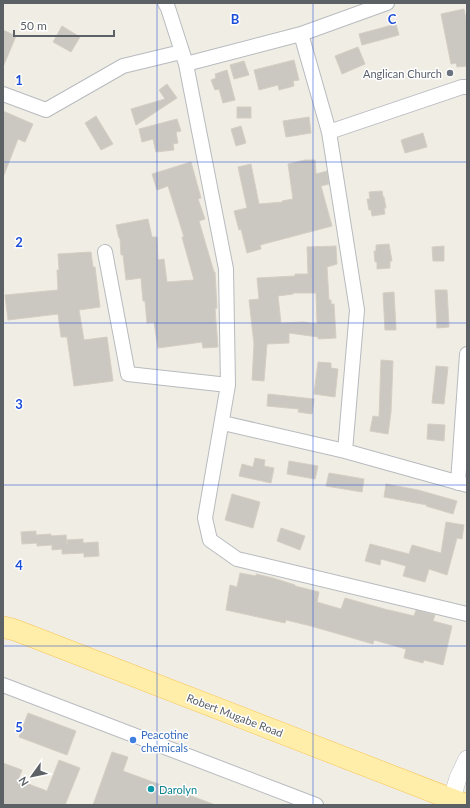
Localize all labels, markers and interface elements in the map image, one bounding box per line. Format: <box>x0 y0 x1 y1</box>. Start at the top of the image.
text: B <box>231 11 240 27</box>
text: C <box>388 11 397 27</box>
scale bar <box>14 12 114 38</box>
text: 50 m <box>20 18 47 33</box>
place label: Anglican Church <box>363 67 442 80</box>
marker: Anglican Church <box>445 68 455 78</box>
text: 1 <box>15 72 23 88</box>
text: 2 <box>15 234 23 250</box>
text: 3 <box>15 396 23 412</box>
text: 4 <box>15 557 23 573</box>
street label: Robert Mugabe Road <box>185 691 285 739</box>
text: 5 <box>15 719 23 735</box>
place label: Peacotine chemicals <box>141 728 189 754</box>
marker: Peacotine chemicals <box>128 735 138 745</box>
north arrow <box>12 756 52 796</box>
text: N <box>15 775 31 789</box>
place label: Darolyn <box>159 783 197 796</box>
marker: Darolyn <box>146 784 156 794</box>

